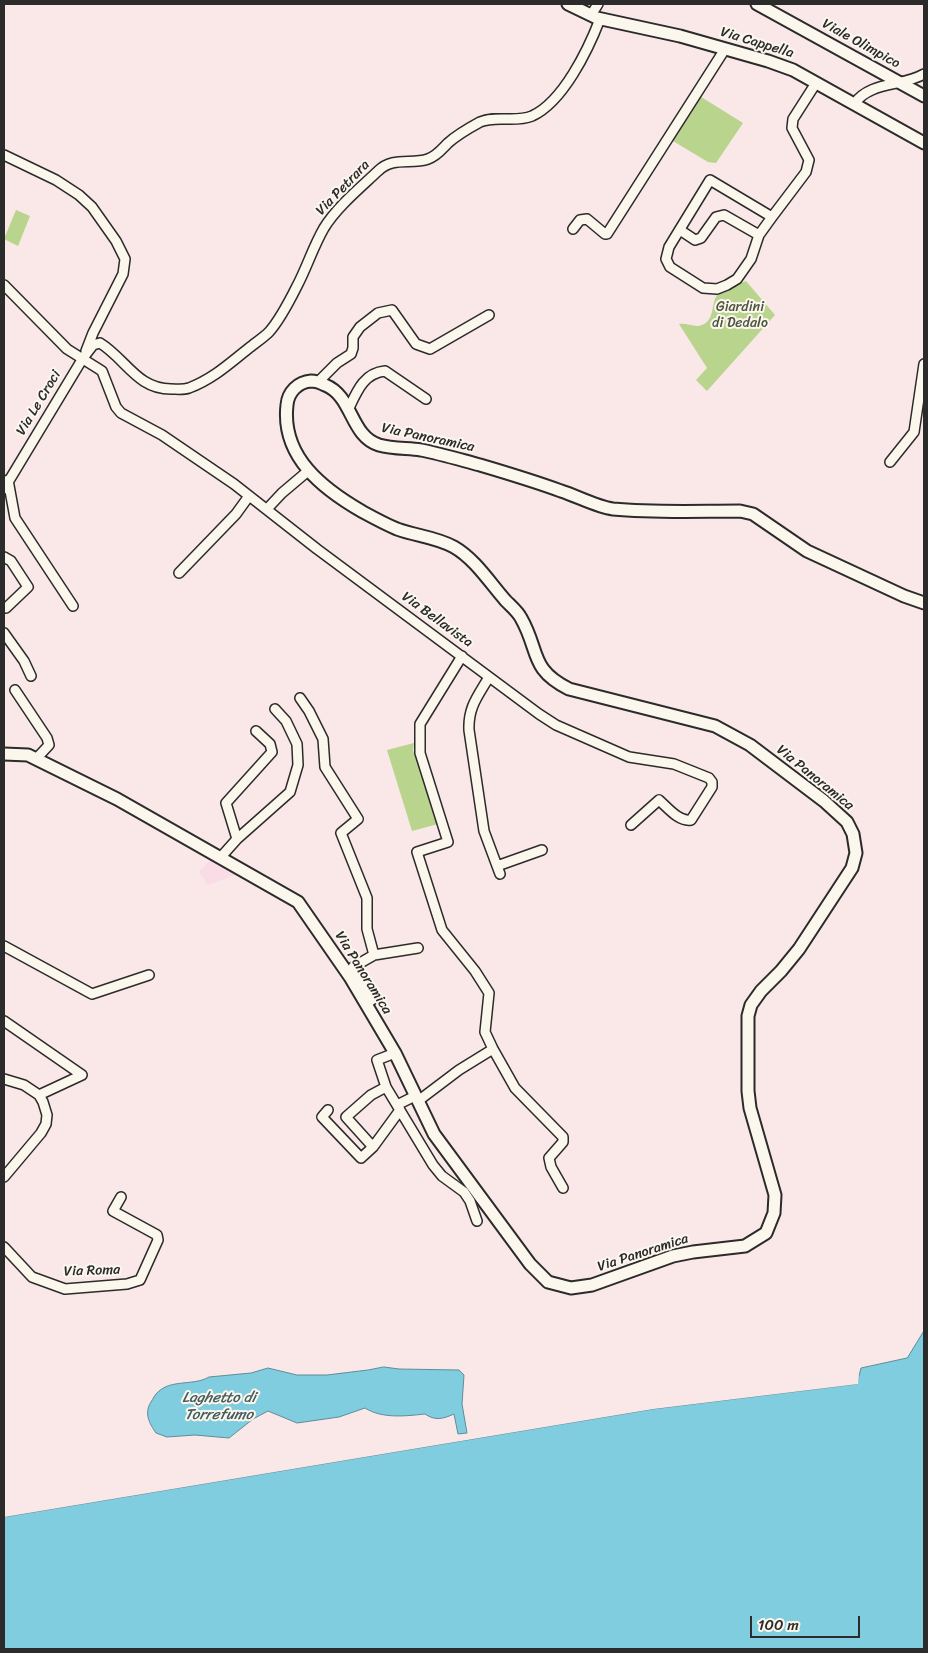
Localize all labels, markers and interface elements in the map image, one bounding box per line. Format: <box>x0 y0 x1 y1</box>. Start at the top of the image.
street label: Viale Olimpico <box>819 16 903 72</box>
street label: Via Cappella <box>718 24 796 62</box>
street label: Via Petrara <box>313 157 373 219</box>
park label: Giardini di Dedalo <box>712 299 768 332</box>
street label: Via Le Croci <box>13 368 65 438</box>
street label: Via Panoramica <box>380 420 476 456</box>
street label: Via Bellavista <box>398 589 476 651</box>
street label: Via Panoramica <box>773 742 857 814</box>
street label: Via Panoramica <box>331 929 395 1017</box>
street label: Via Panoramica <box>596 1230 690 1276</box>
street label: Via Roma <box>64 1262 120 1280</box>
water label: Laghetto di Torrefumo <box>182 1389 256 1424</box>
scale bar <box>753 1606 863 1638</box>
text: 100 m <box>758 1612 799 1638</box>

